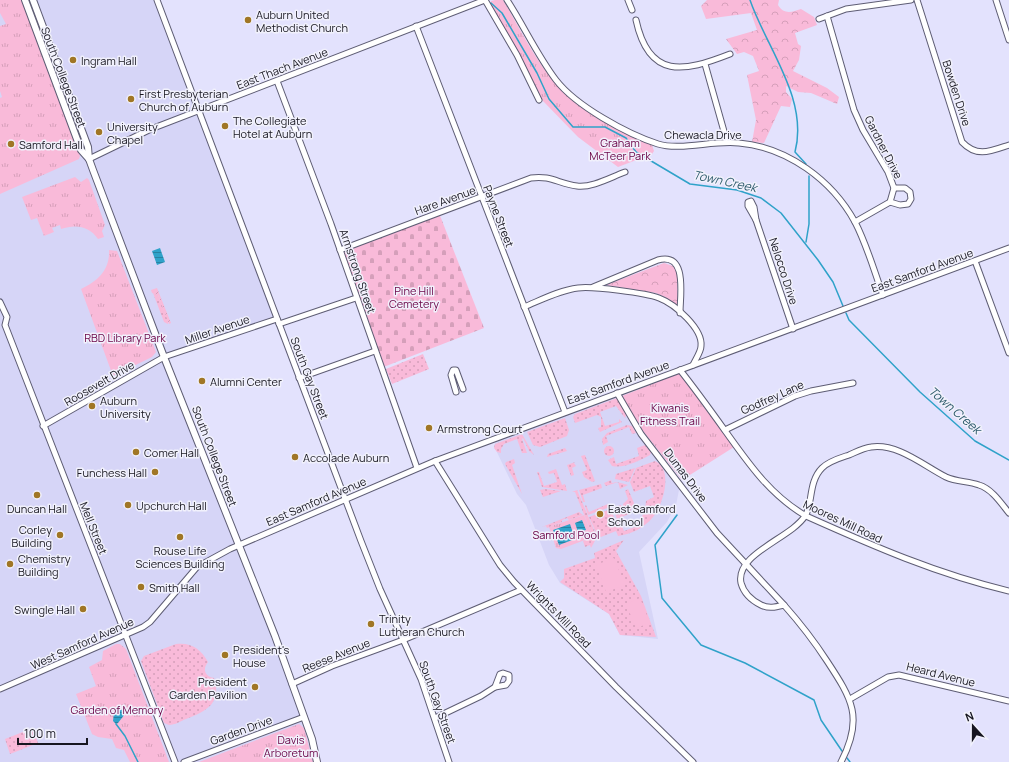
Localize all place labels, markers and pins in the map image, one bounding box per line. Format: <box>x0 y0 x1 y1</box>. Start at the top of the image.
place label: Auburn United Methodist Church <box>256 7 348 35</box>
marker: Auburn United Methodist Church <box>243 15 253 25</box>
place label: Ingram Hall <box>81 53 137 68</box>
marker: Ingram Hall <box>68 55 78 65</box>
place label: First Presbyterian Church of Auburn <box>139 86 228 114</box>
marker: First Presbyterian Church of Auburn <box>126 94 136 104</box>
place label: The Collegiate Hotel at Auburn <box>233 113 312 141</box>
place label: University Chapel <box>107 119 158 147</box>
marker: The Collegiate Hotel at Auburn <box>220 121 230 131</box>
marker: University Chapel <box>94 127 104 137</box>
place label: Samford Hall <box>19 137 83 152</box>
marker: Samford Hall <box>6 139 16 149</box>
place label: Alumni Center <box>210 374 282 389</box>
marker: Alumni Center <box>197 376 207 386</box>
place label: Auburn University <box>100 393 151 421</box>
marker: Auburn University <box>87 401 97 411</box>
place label: Armstrong Court <box>437 421 522 436</box>
marker: Armstrong Court <box>424 423 434 433</box>
place label: Comer Hall <box>144 445 199 460</box>
marker: Comer Hall <box>131 447 141 457</box>
place label: Accolade Auburn <box>303 450 389 465</box>
marker: Accolade Auburn <box>290 452 300 462</box>
place label: Funchess Hall <box>77 465 147 480</box>
marker: Funchess Hall <box>150 467 160 477</box>
marker: Duncan Hall <box>32 490 42 500</box>
place label: Upchurch Hall <box>136 498 207 513</box>
marker: Upchurch Hall <box>123 500 133 510</box>
place label: Duncan Hall <box>7 501 67 516</box>
place label: East Samford School <box>608 501 676 529</box>
marker: East Samford School <box>595 509 605 519</box>
place label: Corley Building <box>11 522 52 550</box>
marker: Corley Building <box>55 530 65 540</box>
marker: Rouse Life Sciences Building <box>175 532 185 542</box>
place label: Rouse Life Sciences Building <box>136 543 224 571</box>
place label: Chemistry Building <box>18 551 71 579</box>
marker: Chemistry Building <box>5 559 15 569</box>
place label: Smith Hall <box>149 580 200 595</box>
marker: Smith Hall <box>136 582 146 592</box>
place label: Swingle Hall <box>14 602 75 617</box>
marker: Swingle Hall <box>78 604 88 614</box>
place label: Trinity Lutheran Church <box>379 611 465 639</box>
marker: Trinity Lutheran Church <box>366 619 376 629</box>
place label: President's House <box>233 642 289 670</box>
marker: President's House <box>220 650 230 660</box>
place label: President Garden Pavilion <box>169 674 247 702</box>
marker: President Garden Pavilion <box>250 682 260 692</box>

